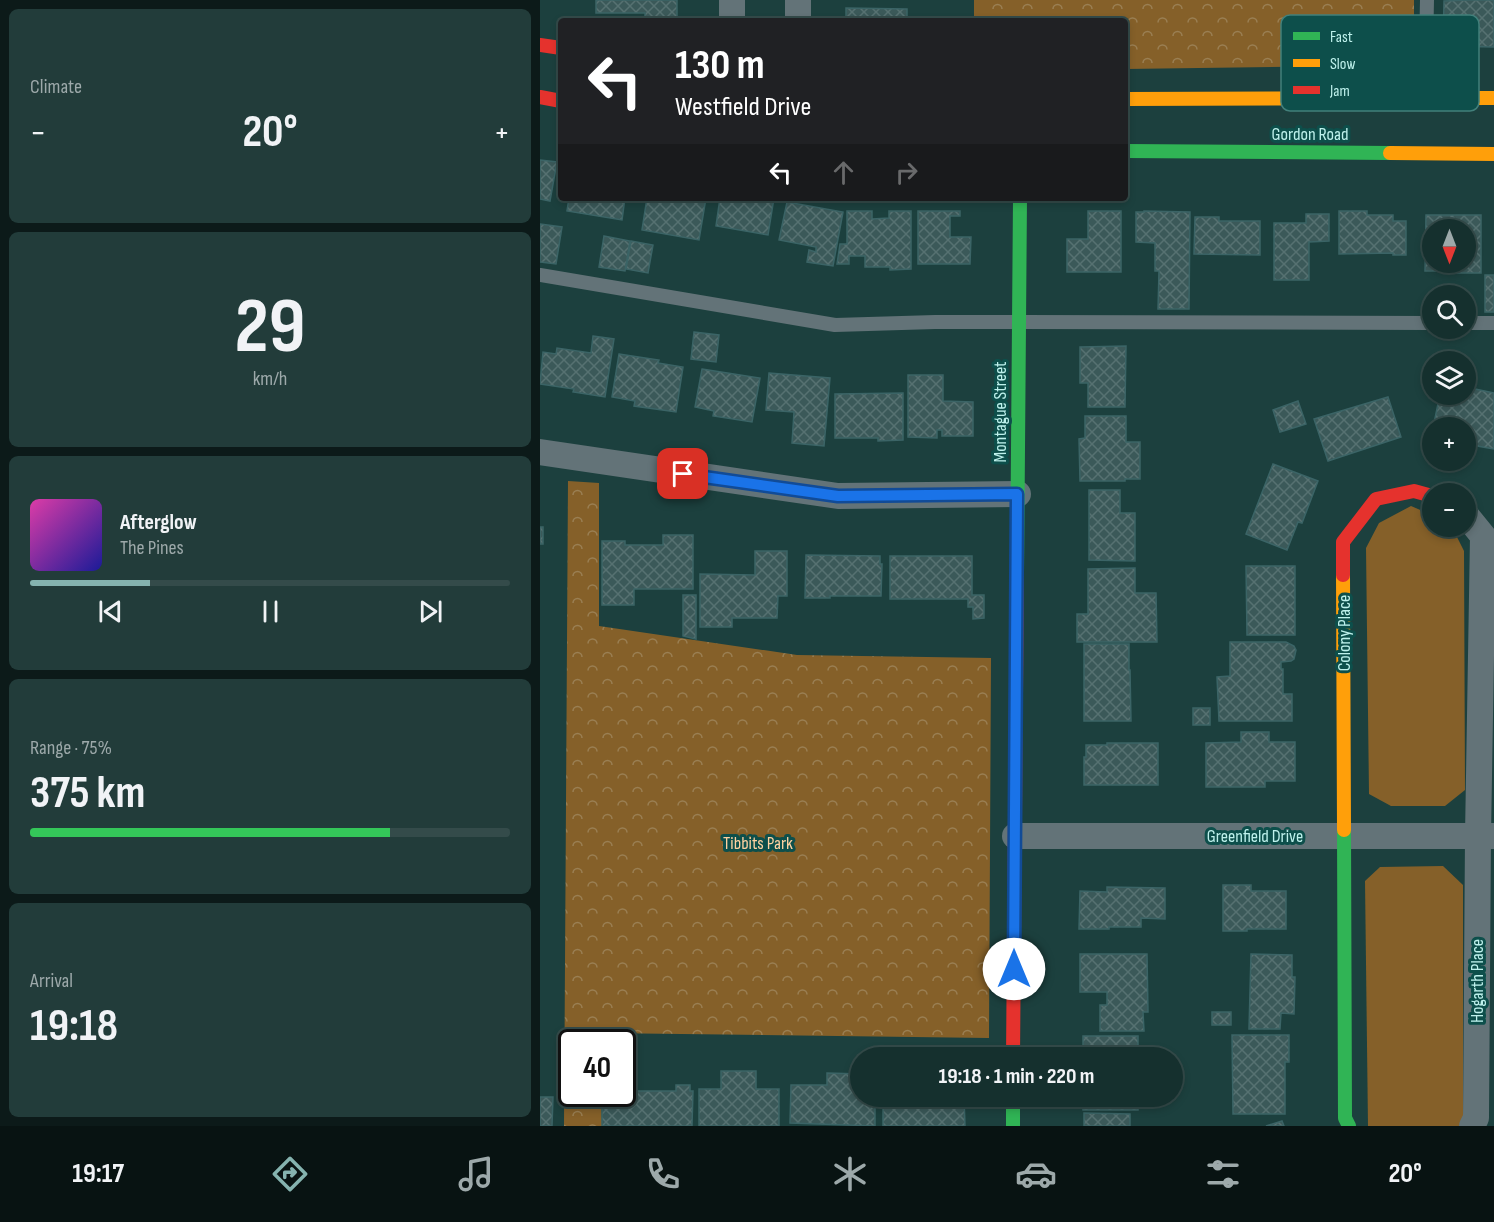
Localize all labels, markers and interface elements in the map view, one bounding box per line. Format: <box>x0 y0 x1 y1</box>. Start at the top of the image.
legend <box>1281 15 1479 111</box>
text: Fast <box>1330 28 1353 47</box>
text: 130 m <box>675 40 765 91</box>
icon: left <box>576 42 654 120</box>
text: Slow <box>1330 55 1355 74</box>
text: Climate <box>30 75 82 99</box>
text: Jam <box>1329 82 1350 101</box>
text: Westfield Drive <box>675 91 811 123</box>
text: 20° <box>242 105 298 160</box>
text: − <box>30 113 46 153</box>
text: + <box>494 113 510 153</box>
street label: Gordon Road <box>1272 124 1348 145</box>
icon: left <box>764 156 797 189</box>
icon: ahead <box>827 156 860 189</box>
icon: right <box>890 156 923 189</box>
north arrow <box>1422 219 1476 273</box>
map controls <box>1422 219 1476 537</box>
text: 29 <box>234 281 306 374</box>
button: search <box>1422 285 1476 339</box>
button: layers <box>1422 351 1476 405</box>
street label: Montague Street <box>990 361 1011 463</box>
text: km/h <box>253 367 287 391</box>
button: + <box>1422 417 1476 471</box>
pin <box>657 448 708 499</box>
icon: arrive <box>666 457 699 490</box>
button: − <box>1422 483 1476 537</box>
text: Afterglow <box>120 509 197 536</box>
text: The Pines <box>120 536 184 560</box>
icon: previous <box>94 595 127 628</box>
icon: pause <box>254 595 287 628</box>
icon: next <box>414 595 447 628</box>
street label: Colony Place <box>1334 595 1355 671</box>
text: Range · 75% <box>30 736 112 760</box>
text: 375 km <box>30 766 145 821</box>
street label: Greenfield Drive <box>1207 826 1303 847</box>
park label: Tibbits Park <box>723 833 793 854</box>
position arrow <box>982 937 1046 1001</box>
street label: Hogarth Place <box>1467 939 1488 1023</box>
text: Arrival <box>30 969 73 993</box>
text: 19:18 <box>30 999 118 1054</box>
speed limit sign: 40 <box>558 1029 636 1107</box>
text: 19:18 · 1 min · 220 m <box>939 1063 1094 1090</box>
icon: directions <box>269 1153 311 1195</box>
icon: music <box>455 1153 497 1195</box>
icon: phone <box>642 1153 684 1195</box>
icon: climate <box>829 1153 871 1195</box>
icon: car <box>1015 1153 1057 1195</box>
icon: filters <box>1202 1153 1244 1195</box>
text: 19:17 <box>72 1158 124 1190</box>
text: 20° <box>1389 1158 1422 1190</box>

